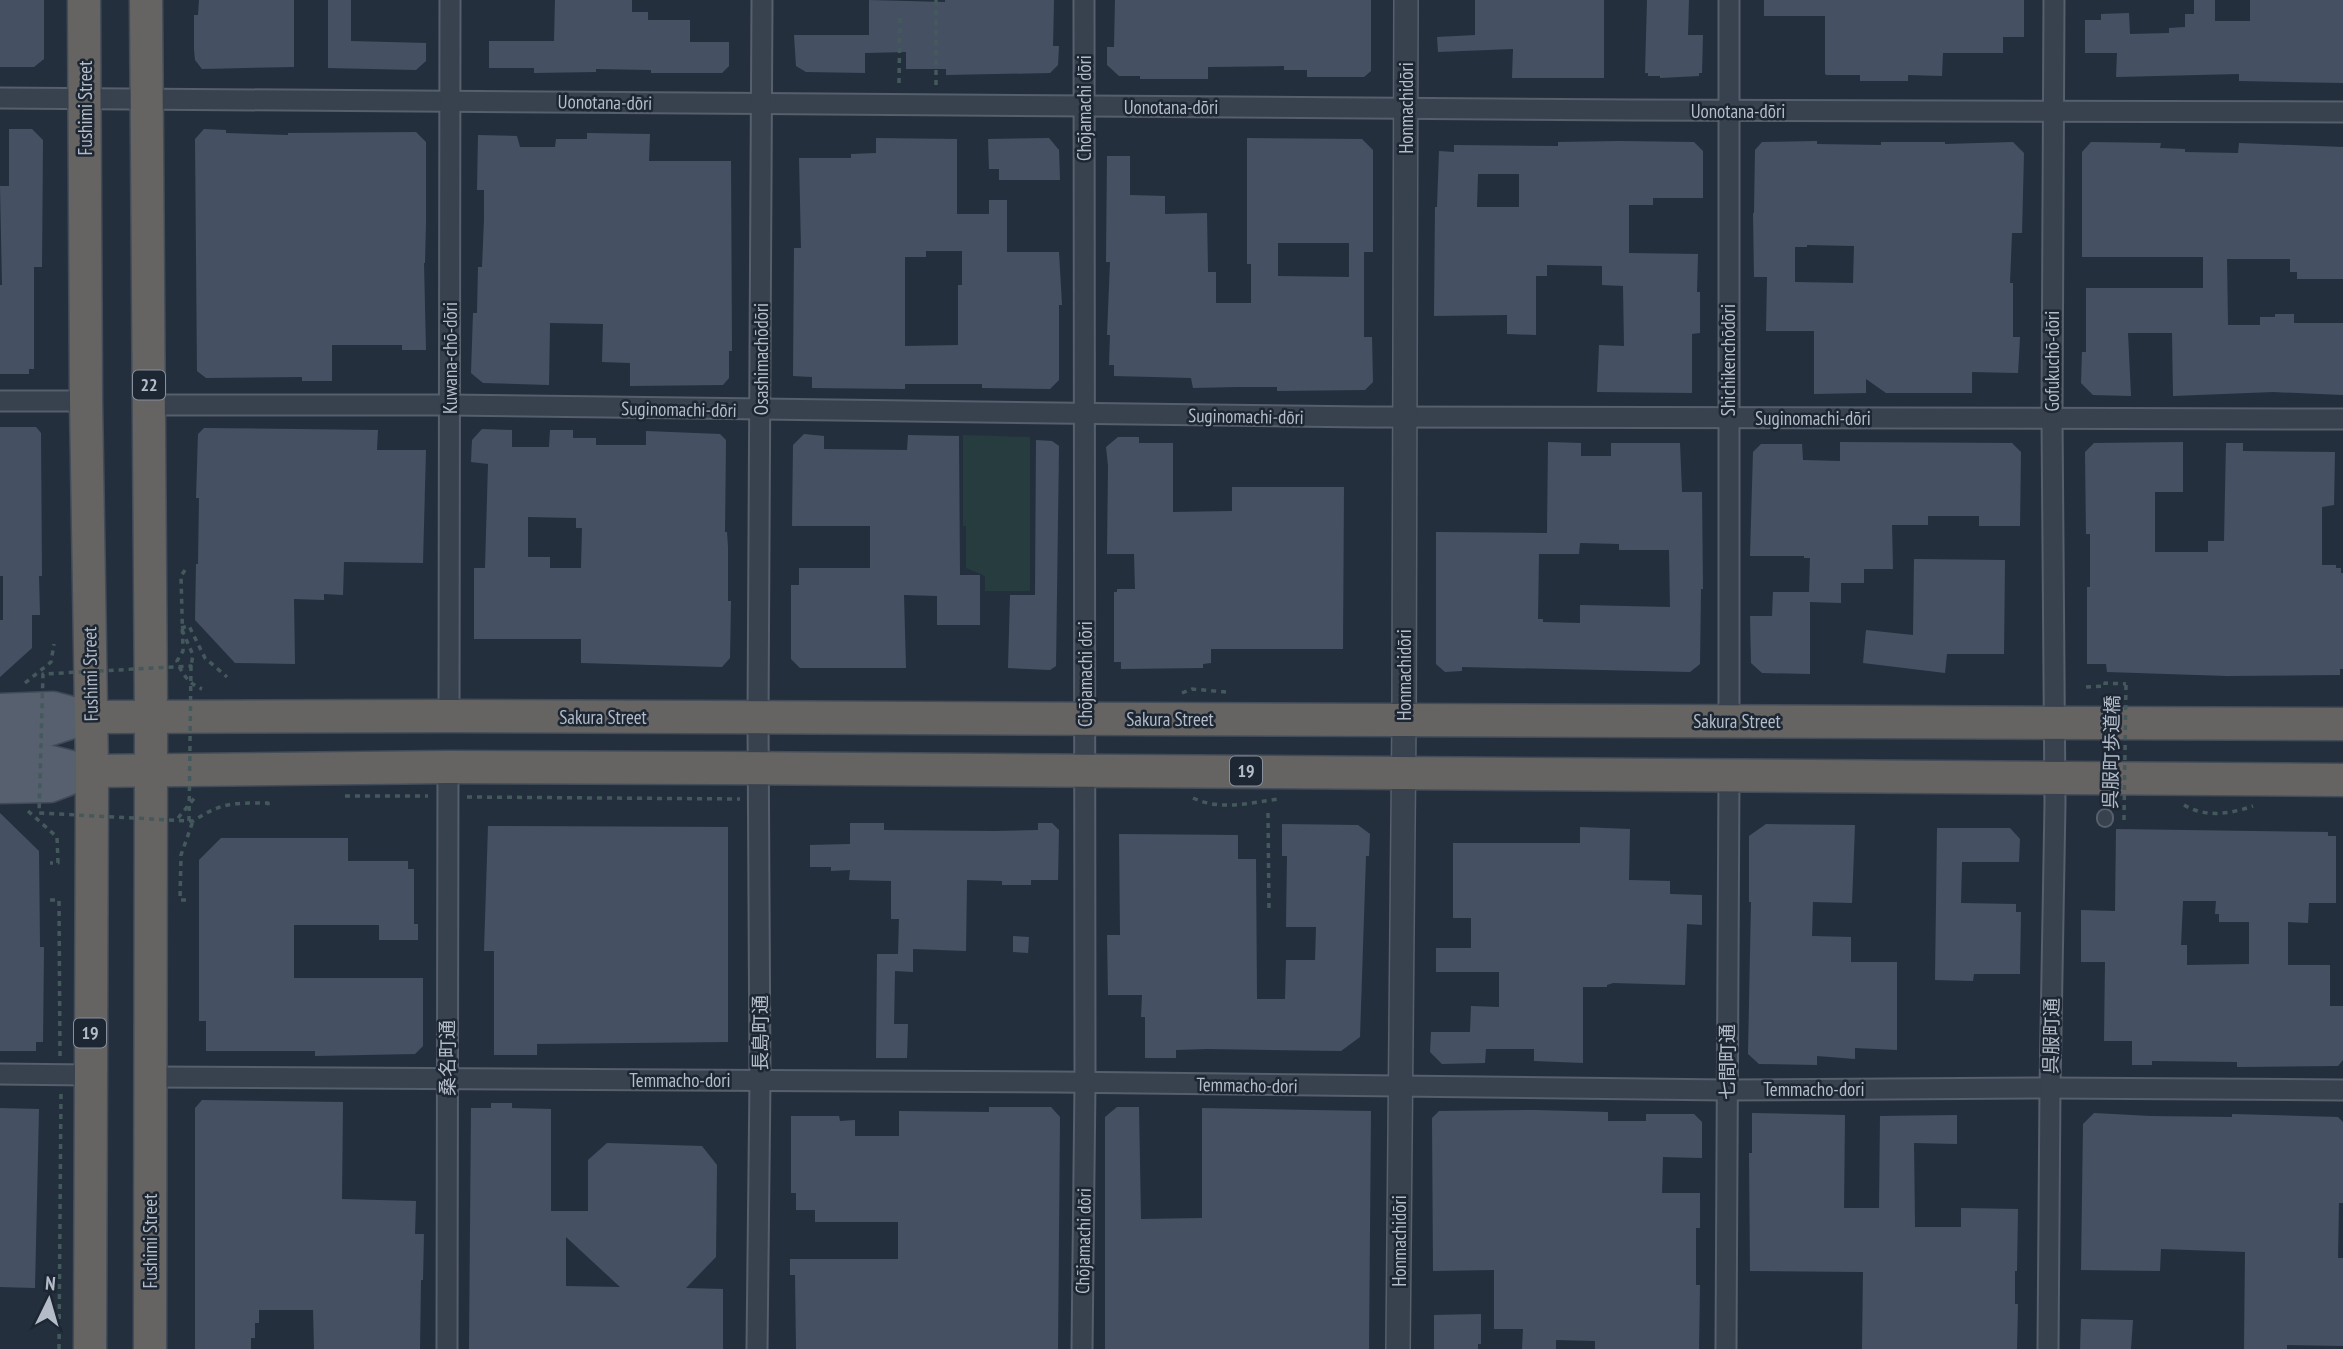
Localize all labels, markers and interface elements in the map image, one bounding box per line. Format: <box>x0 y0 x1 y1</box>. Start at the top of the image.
street label: Chōjamachi dōri <box>1072 55 1096 161</box>
street label: Fushimi Street <box>73 60 97 155</box>
street label: Honmachidōri <box>1394 62 1418 154</box>
street label: Uonotana-dōri <box>557 89 653 115</box>
street label: Uonotana-dōri <box>1124 95 1218 119</box>
street label: Uonotana-dōri <box>1691 99 1785 123</box>
street label: Kuwana-chō-dōri <box>438 302 462 414</box>
street label: Osashimachōdōri <box>749 303 773 415</box>
street label: Shichikenchōdōri <box>1716 304 1740 416</box>
street label: Gofukuchō-dōri <box>2040 311 2064 411</box>
road number: 22 <box>133 370 165 400</box>
street label: Suginomachi-dōri <box>621 396 737 422</box>
street label: Suginomachi-dōri <box>1188 403 1304 429</box>
street label: Suginomachi-dōri <box>1755 406 1871 430</box>
street label: Chōjamachi dōri <box>1073 621 1097 727</box>
street label: Fushimi Street <box>77 626 103 722</box>
street label: Honmachidōri <box>1392 629 1416 721</box>
street label: 呉服町歩道橋 <box>2098 695 2124 809</box>
street label: Sakura Street <box>559 705 648 729</box>
street label: Sakura Street <box>1126 707 1215 731</box>
street label: Sakura Street <box>1693 709 1782 733</box>
road number: 19 <box>1230 756 1262 786</box>
street label: 長島町通 <box>748 995 772 1071</box>
street label: 呉服町通 <box>2038 998 2064 1074</box>
road number: 19 <box>74 1018 106 1048</box>
street label: 桑名町通 <box>435 1020 459 1096</box>
street label: 七間町通 <box>1715 1024 1739 1100</box>
street label: Temmacho-dori <box>629 1068 731 1092</box>
street label: Temmacho-dori <box>1196 1072 1298 1098</box>
street label: Temmacho-dori <box>1763 1077 1865 1101</box>
street label: Chōjamachi dōri <box>1070 1188 1096 1294</box>
street label: Fushimi Street <box>138 1193 162 1288</box>
street label: Honmachidōri <box>1387 1195 1411 1287</box>
north arrow <box>14 1265 84 1335</box>
text: N <box>44 1271 57 1295</box>

